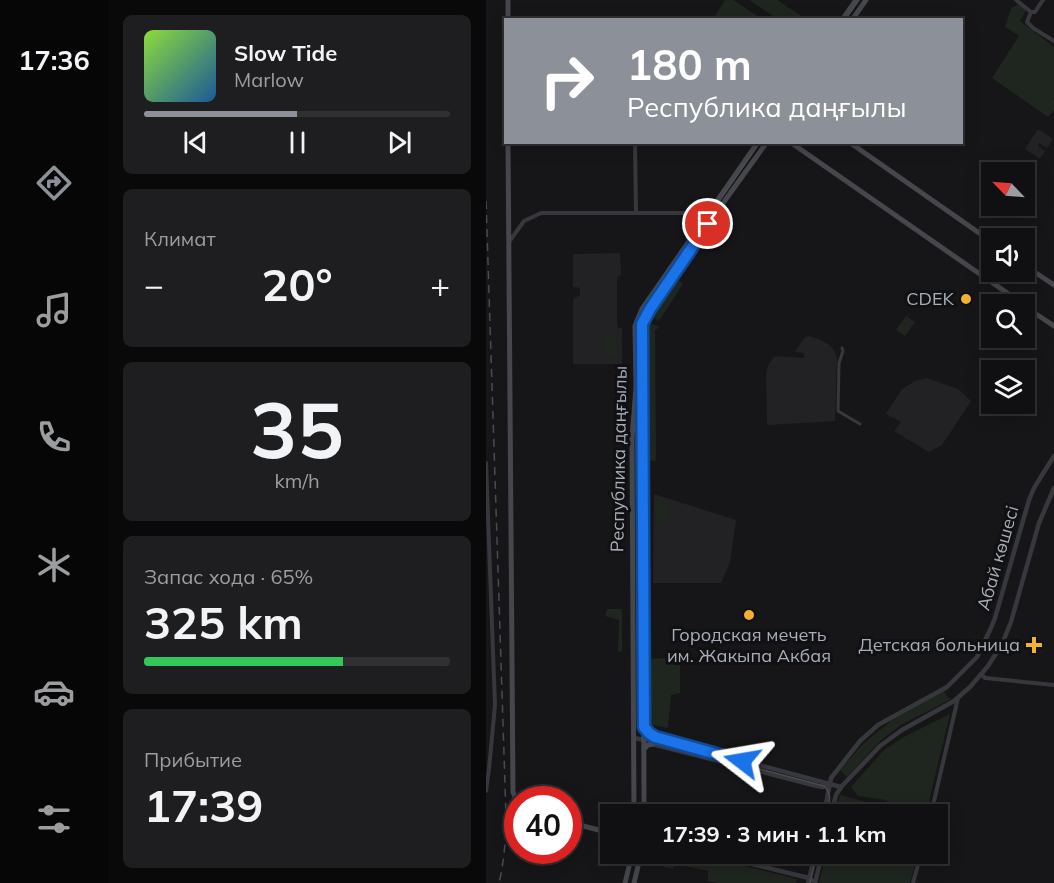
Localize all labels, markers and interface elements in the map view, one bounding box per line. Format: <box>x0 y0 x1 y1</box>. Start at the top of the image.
text: 180 m <box>627 38 752 91</box>
text: Slow Tide <box>234 39 337 67</box>
icon: right <box>528 42 606 120</box>
text: 17:36 <box>18 43 90 77</box>
text: Marlow <box>234 67 304 92</box>
text: Республика даңғылы <box>627 90 907 124</box>
icon: previous <box>179 126 212 159</box>
icon: pause <box>281 126 314 159</box>
icon: next <box>383 126 416 159</box>
icon: directions <box>33 162 75 204</box>
north arrow <box>981 162 1035 216</box>
map controls <box>981 162 1035 414</box>
pin <box>682 198 733 249</box>
icon: arrive <box>691 207 724 240</box>
text: Климат <box>144 226 216 251</box>
button: sound <box>981 228 1035 282</box>
text: 20° <box>261 256 333 312</box>
text: − <box>144 264 164 305</box>
text: + <box>430 264 450 305</box>
place label: CDEK <box>906 287 955 310</box>
icon: music <box>33 289 75 331</box>
marker: CDEK <box>959 292 973 306</box>
button: search <box>981 294 1035 348</box>
button: layers <box>981 360 1035 414</box>
street label: Республика даңғылы <box>605 366 632 552</box>
text: 35 <box>250 380 344 478</box>
icon: phone <box>33 416 75 458</box>
text: km/h <box>274 468 320 493</box>
street label: Абай көшесі <box>972 503 1023 613</box>
icon: climate <box>33 544 75 586</box>
text: Запас хода · 65% <box>144 564 313 589</box>
text: 325 km <box>144 594 303 650</box>
marker: Городская мечеть им. Жакыпа Акбая <box>742 608 756 622</box>
place label: Городская мечеть им. Жакыпа Акбая <box>667 623 831 667</box>
place label: Детская больница <box>858 633 1020 656</box>
marker: Детская больница <box>1025 636 1043 654</box>
icon: car <box>33 671 75 713</box>
position arrow <box>710 729 774 793</box>
text: Прибытие <box>144 747 242 772</box>
text: 17:39 <box>144 777 263 833</box>
speed limit sign: 40 <box>504 786 582 864</box>
icon: filters <box>33 798 75 840</box>
text: 17:39 · 3 мин · 1.1 km <box>662 820 886 848</box>

